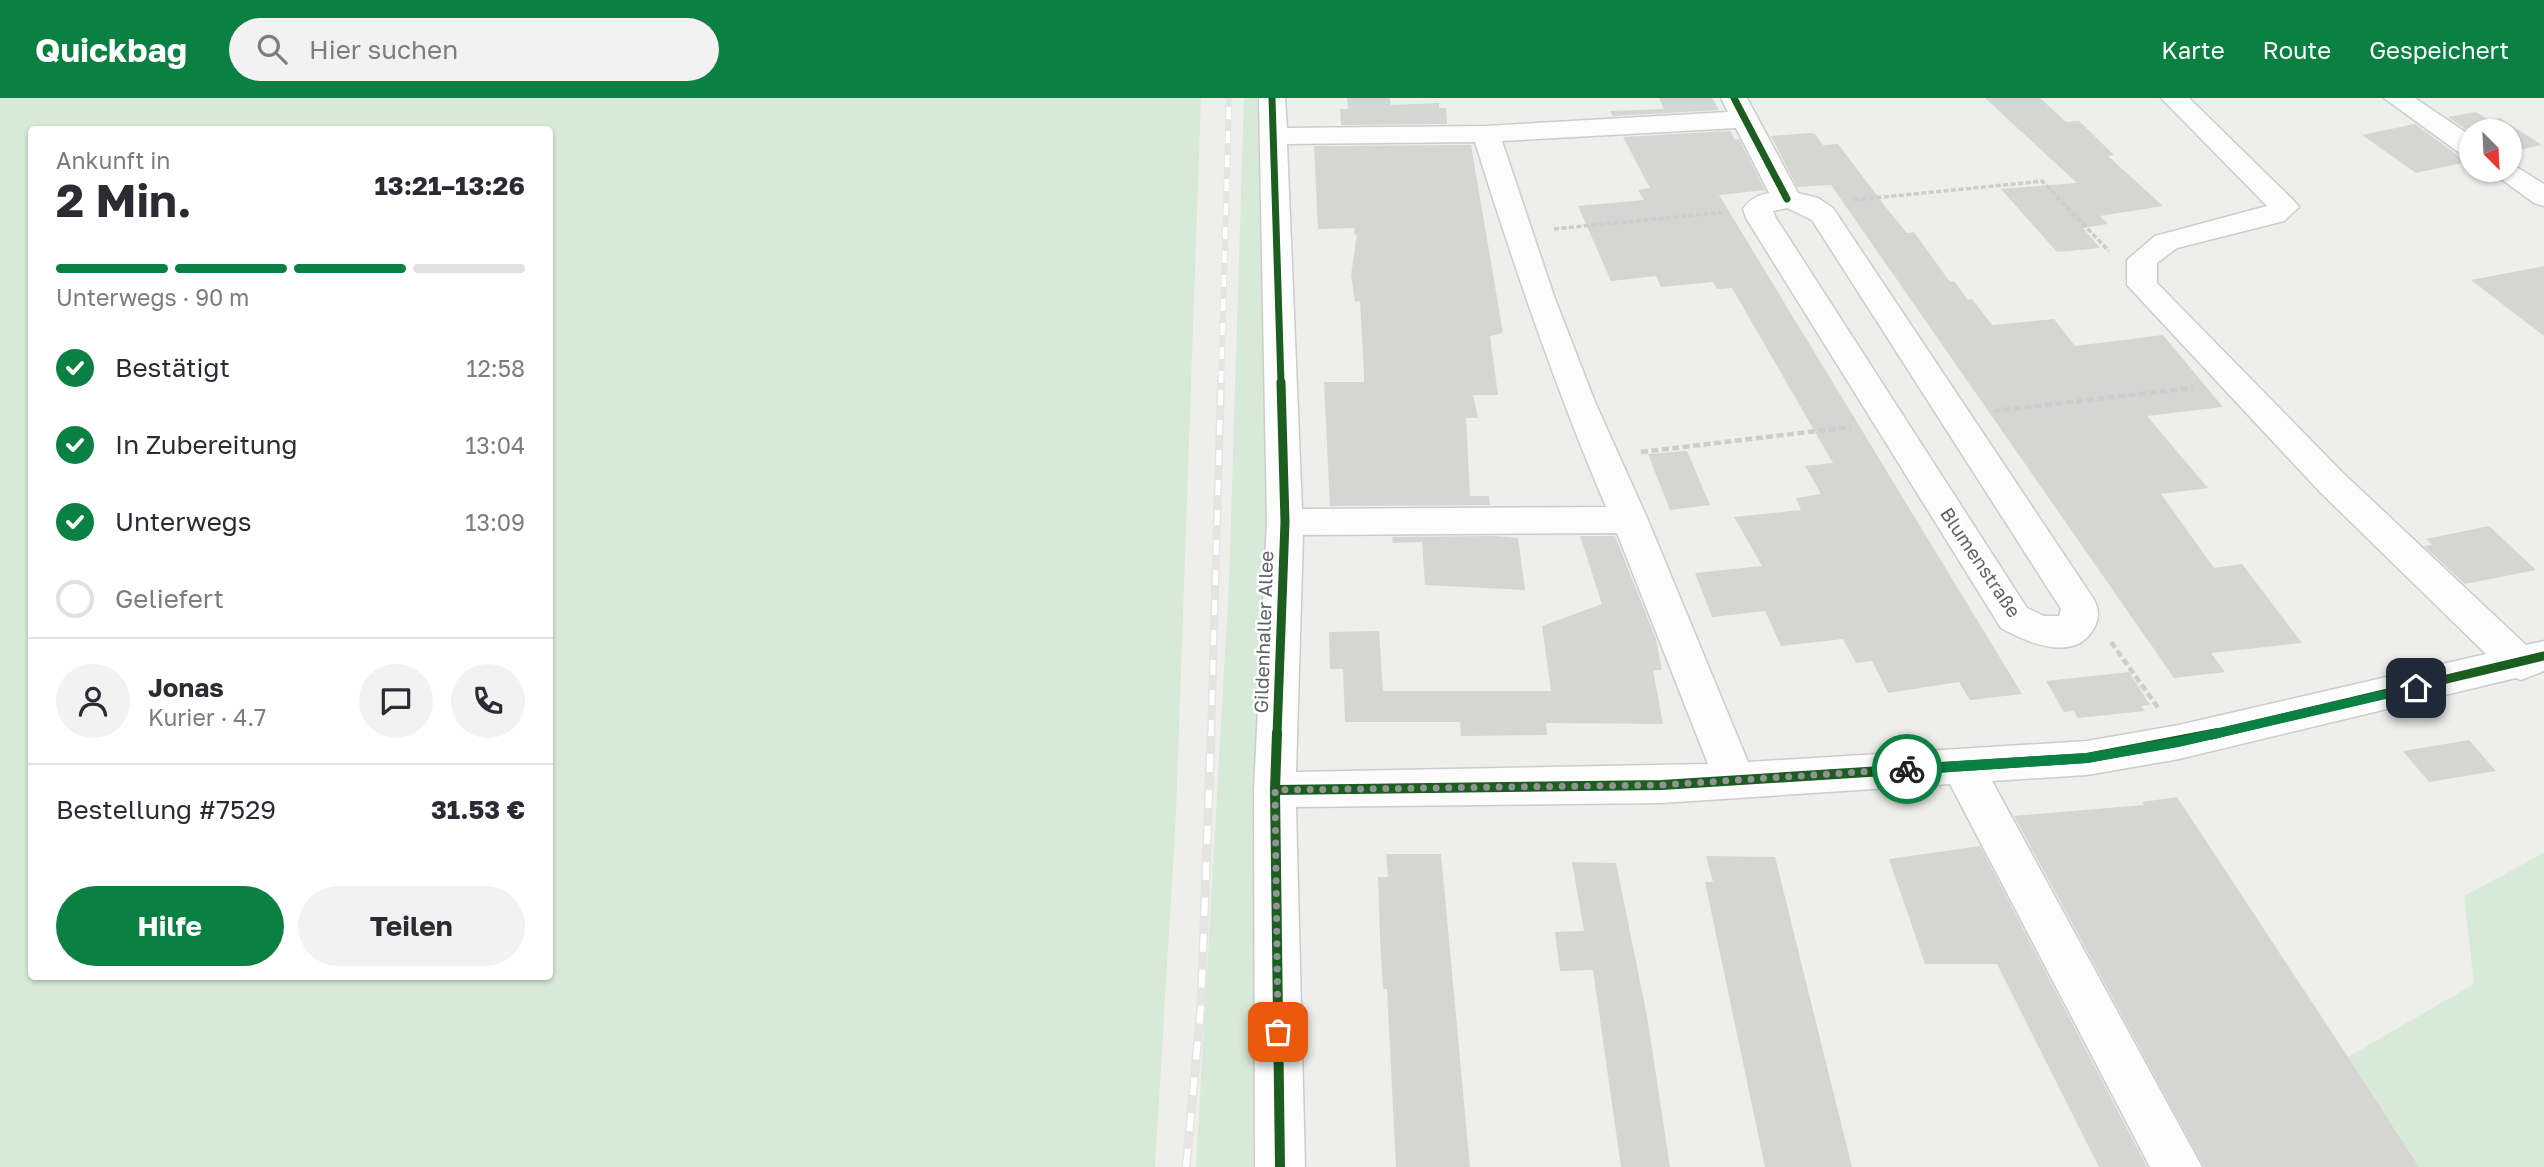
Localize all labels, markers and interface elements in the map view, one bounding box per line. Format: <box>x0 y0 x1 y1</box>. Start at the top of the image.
search box <box>229 18 719 81</box>
text: Quickbag <box>35 30 187 69</box>
icon: search <box>253 30 291 68</box>
text: Hier suchen <box>309 34 458 65</box>
text: Karte <box>2161 35 2225 64</box>
text: Route <box>2263 35 2331 64</box>
text: Gespeichert <box>2369 35 2509 64</box>
north arrow <box>2459 119 2522 182</box>
map controls <box>2459 119 2522 182</box>
text: Ankunft in <box>56 146 171 174</box>
text: 13:21–13:26 <box>374 170 525 201</box>
text: 2 Min. <box>56 172 192 227</box>
text: Unterwegs · 90 m <box>56 283 249 311</box>
icon: check <box>56 349 94 387</box>
text: Bestätigt <box>115 352 230 383</box>
text: 12:58 <box>466 354 525 382</box>
icon: check <box>56 426 94 464</box>
text: In Zubereitung <box>115 429 298 460</box>
text: 13:04 <box>465 431 525 459</box>
icon: check <box>56 503 94 541</box>
street label: Blumenstraße <box>1936 503 2026 621</box>
text: Unterwegs <box>115 506 252 537</box>
text: 13:09 <box>465 508 525 536</box>
street label: Gildenhaller Allee <box>1249 550 1277 714</box>
text: Geliefert <box>115 583 224 614</box>
pin <box>2386 658 2446 718</box>
button: person <box>56 664 130 738</box>
button: chat <box>359 664 433 738</box>
button: phone <box>451 664 525 738</box>
icon: home <box>2397 669 2435 707</box>
text: Jonas <box>148 672 224 703</box>
text: Kurier · 4.7 <box>148 703 266 731</box>
courier <box>1872 734 1942 804</box>
icon: bike <box>1888 750 1926 788</box>
text: Bestellung #7529 <box>56 794 276 825</box>
text: 31.53 € <box>431 794 525 825</box>
button: Hilfe <box>56 886 284 966</box>
button: Teilen <box>298 886 525 966</box>
pin <box>1248 1002 1308 1062</box>
icon: bag <box>1259 1013 1297 1051</box>

